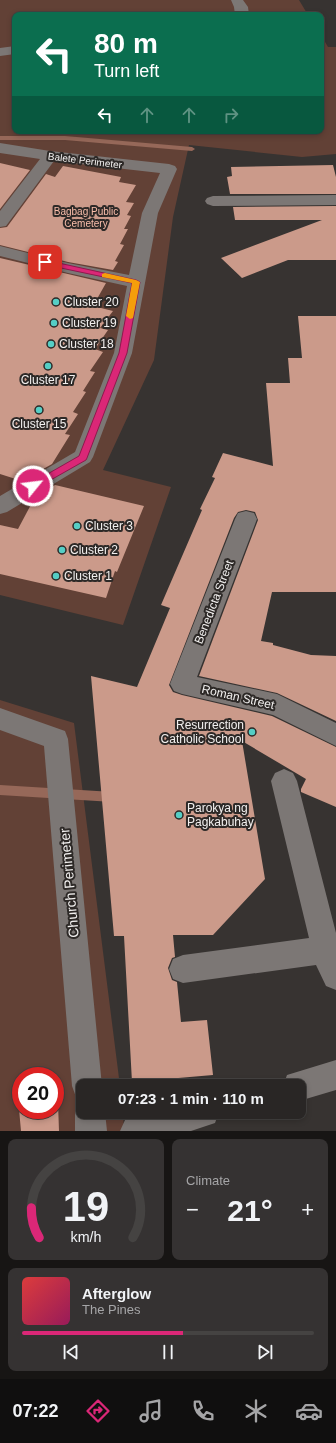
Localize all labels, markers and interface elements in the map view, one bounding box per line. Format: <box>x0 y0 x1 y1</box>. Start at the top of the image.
icon: left <box>28 28 80 80</box>
text: 80 m <box>94 28 158 59</box>
text: Turn left <box>94 61 159 81</box>
icon: left <box>94 104 116 126</box>
icon: ahead <box>136 104 158 126</box>
icon: ahead <box>178 104 200 126</box>
icon: right <box>220 104 242 126</box>
street label: Balete Perimeter <box>47 150 123 171</box>
park label: Bagbag Public Cemetery <box>54 206 118 229</box>
pin <box>28 245 62 279</box>
icon: arrive <box>34 251 56 273</box>
place label: Cluster 20 <box>64 295 119 309</box>
marker: Cluster 20 <box>51 297 61 307</box>
place label: Cluster 19 <box>62 316 117 330</box>
marker: Cluster 19 <box>49 318 59 328</box>
place label: Cluster 18 <box>59 337 114 351</box>
marker: Cluster 18 <box>46 339 56 349</box>
marker: Cluster 17 <box>43 361 53 371</box>
place label: Cluster 17 <box>21 373 76 387</box>
marker: Cluster 15 <box>34 405 44 415</box>
place label: Cluster 15 <box>12 417 67 431</box>
position arrow <box>12 465 54 507</box>
place label: Cluster 3 <box>85 519 133 533</box>
marker: Cluster 3 <box>72 521 82 531</box>
place label: Cluster 2 <box>70 543 118 557</box>
marker: Cluster 2 <box>57 545 67 555</box>
street label: Benedicta Street <box>192 557 237 646</box>
place label: Cluster 1 <box>64 569 112 583</box>
marker: Cluster 1 <box>51 571 61 581</box>
street label: Roman Street <box>200 682 276 712</box>
place label: Resurrection Catholic School <box>161 718 244 746</box>
marker: Resurrection Catholic School <box>247 727 257 737</box>
place label: Parokya ng Pagkabuhay <box>187 801 254 829</box>
marker: Parokya ng Pagkabuhay <box>174 810 184 820</box>
street label: Church Perimeter <box>56 827 82 938</box>
speed limit sign: 20 <box>12 1067 64 1119</box>
text: 07:23 · 1 min · 110 m <box>118 1090 264 1107</box>
text: Climate <box>186 1173 230 1188</box>
text: 19 <box>63 1182 109 1229</box>
text: 21° <box>227 1194 273 1227</box>
text: − <box>186 1197 199 1222</box>
text: + <box>301 1197 314 1222</box>
text: km/h <box>71 1228 102 1244</box>
text: Afterglow <box>82 1285 151 1302</box>
text: The Pines <box>82 1302 141 1317</box>
icon: previous <box>60 1341 82 1363</box>
icon: pause <box>157 1341 179 1363</box>
icon: next <box>254 1341 276 1363</box>
icon: directions <box>84 1397 112 1425</box>
icon: music <box>137 1397 165 1425</box>
icon: phone <box>189 1397 217 1425</box>
icon: climate <box>242 1397 270 1425</box>
icon: car <box>295 1397 323 1425</box>
text: 07:22 <box>12 1401 59 1421</box>

